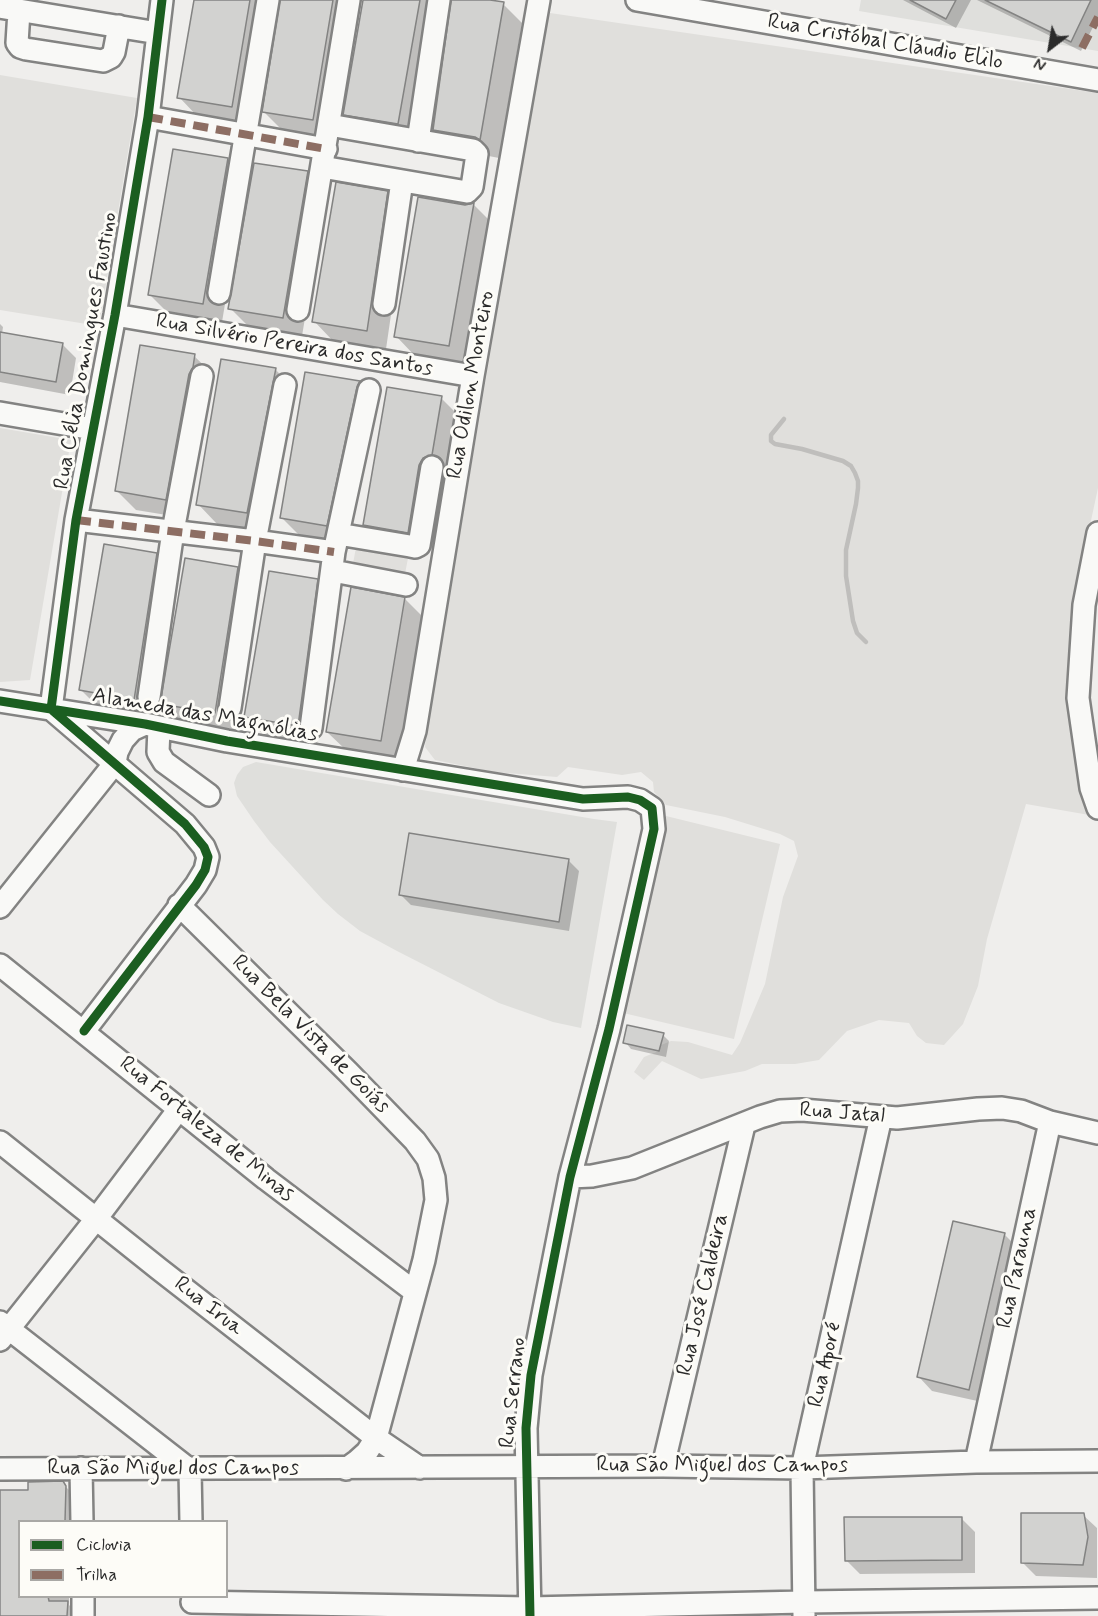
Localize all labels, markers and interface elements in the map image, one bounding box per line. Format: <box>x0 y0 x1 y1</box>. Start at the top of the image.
street label: Rua Cristóbal Cláudio Elilo <box>765 9 1005 77</box>
north arrow <box>1020 18 1080 78</box>
text: N <box>1030 52 1050 76</box>
street label: Rua Célia Domingues Faustino <box>50 210 124 492</box>
street label: Rua Odilon Monteiro <box>442 289 502 481</box>
street label: Rua Silvério Pereira dos Santos <box>153 309 435 383</box>
street label: Alameda das Magnólias <box>90 683 320 749</box>
street label: Rua Bela Vista de Goiás <box>225 950 395 1120</box>
street label: Rua Fortaleza de Minas <box>113 1051 299 1209</box>
street label: Rua Jatal <box>798 1098 886 1130</box>
street label: Rua Parauna <box>992 1205 1044 1331</box>
street label: Rua José Caldeira <box>673 1211 735 1379</box>
street label: Rua Irua <box>168 1272 248 1342</box>
street label: Rua Aporé <box>803 1320 849 1410</box>
street label: Rua Serrano <box>495 1336 533 1450</box>
street label: Rua São Miguel dos Campos <box>596 1453 848 1479</box>
street label: Rua São Miguel dos Campos <box>47 1456 299 1482</box>
legend <box>18 1520 228 1598</box>
text: Ciclovia <box>76 1533 132 1557</box>
text: Trilha <box>76 1563 117 1587</box>

